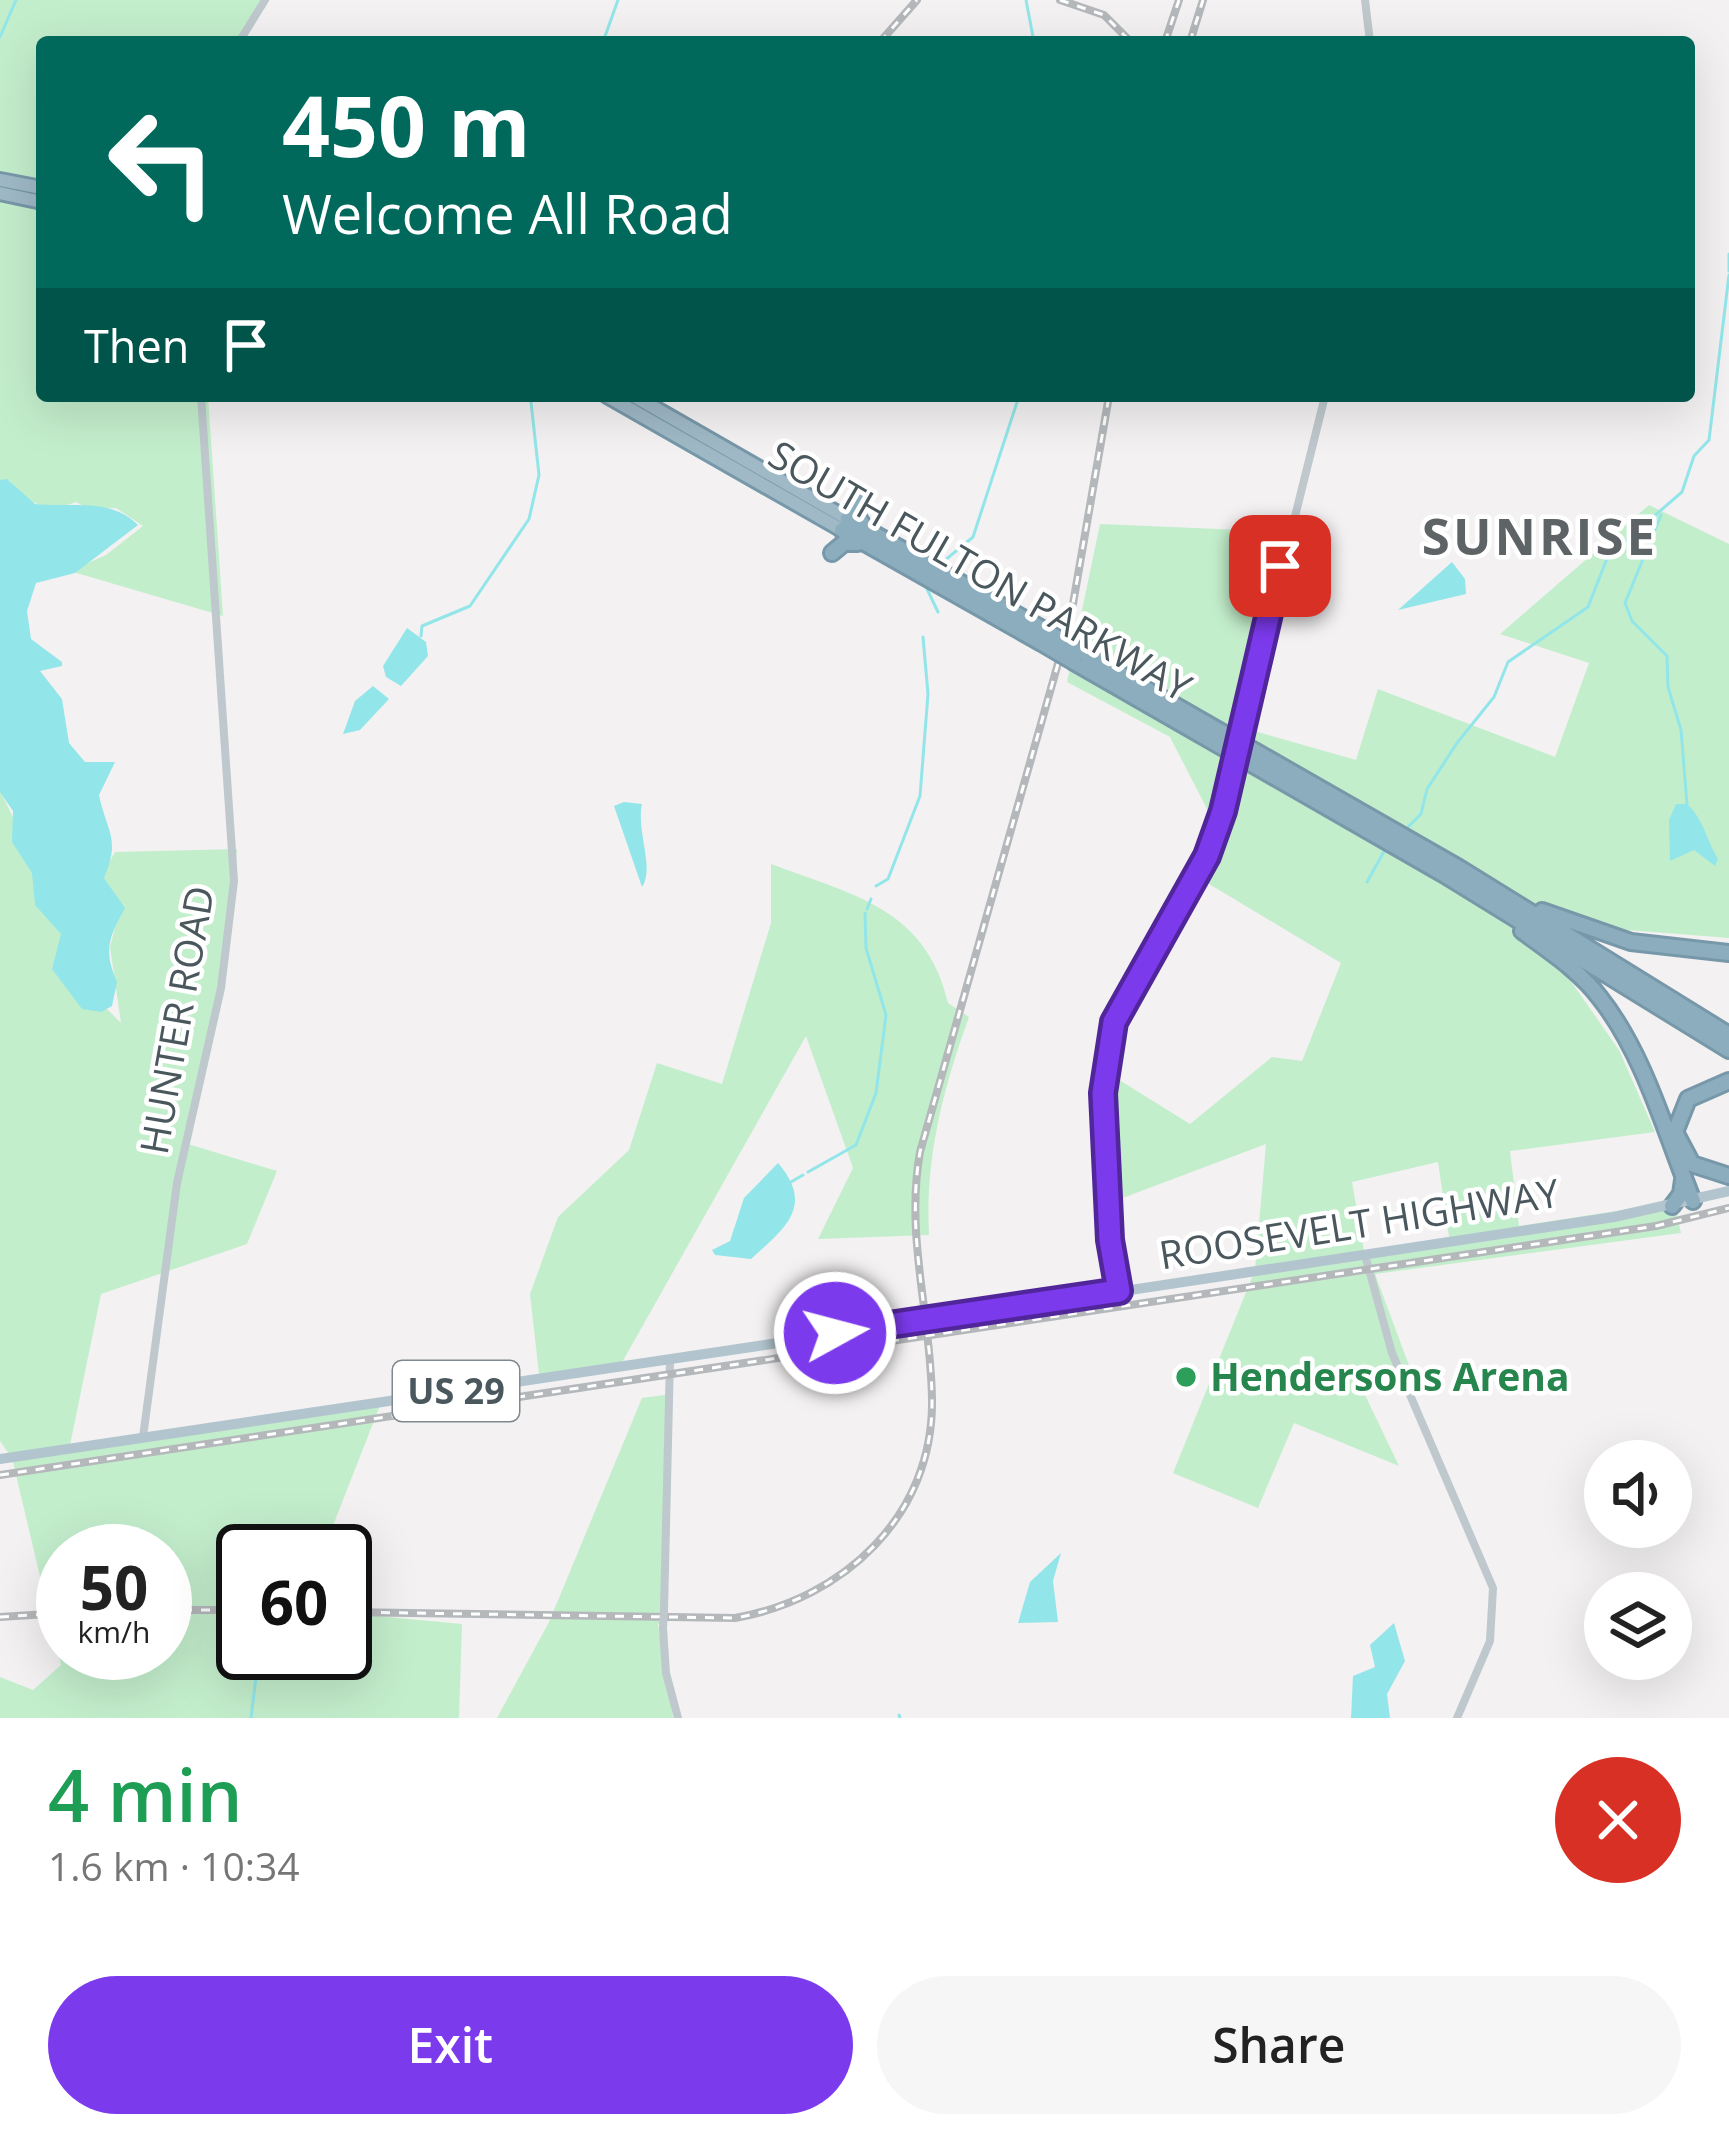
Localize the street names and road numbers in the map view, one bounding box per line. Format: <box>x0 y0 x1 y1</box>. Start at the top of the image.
street label: SOUTH FULTON PARKWAY <box>760 427 1202 713</box>
street label: HUNTER ROAD <box>126 882 225 1158</box>
street label: ROOSEVELT HIGHWAY <box>1155 1165 1563 1280</box>
road number: US 29 <box>393 1361 519 1421</box>

